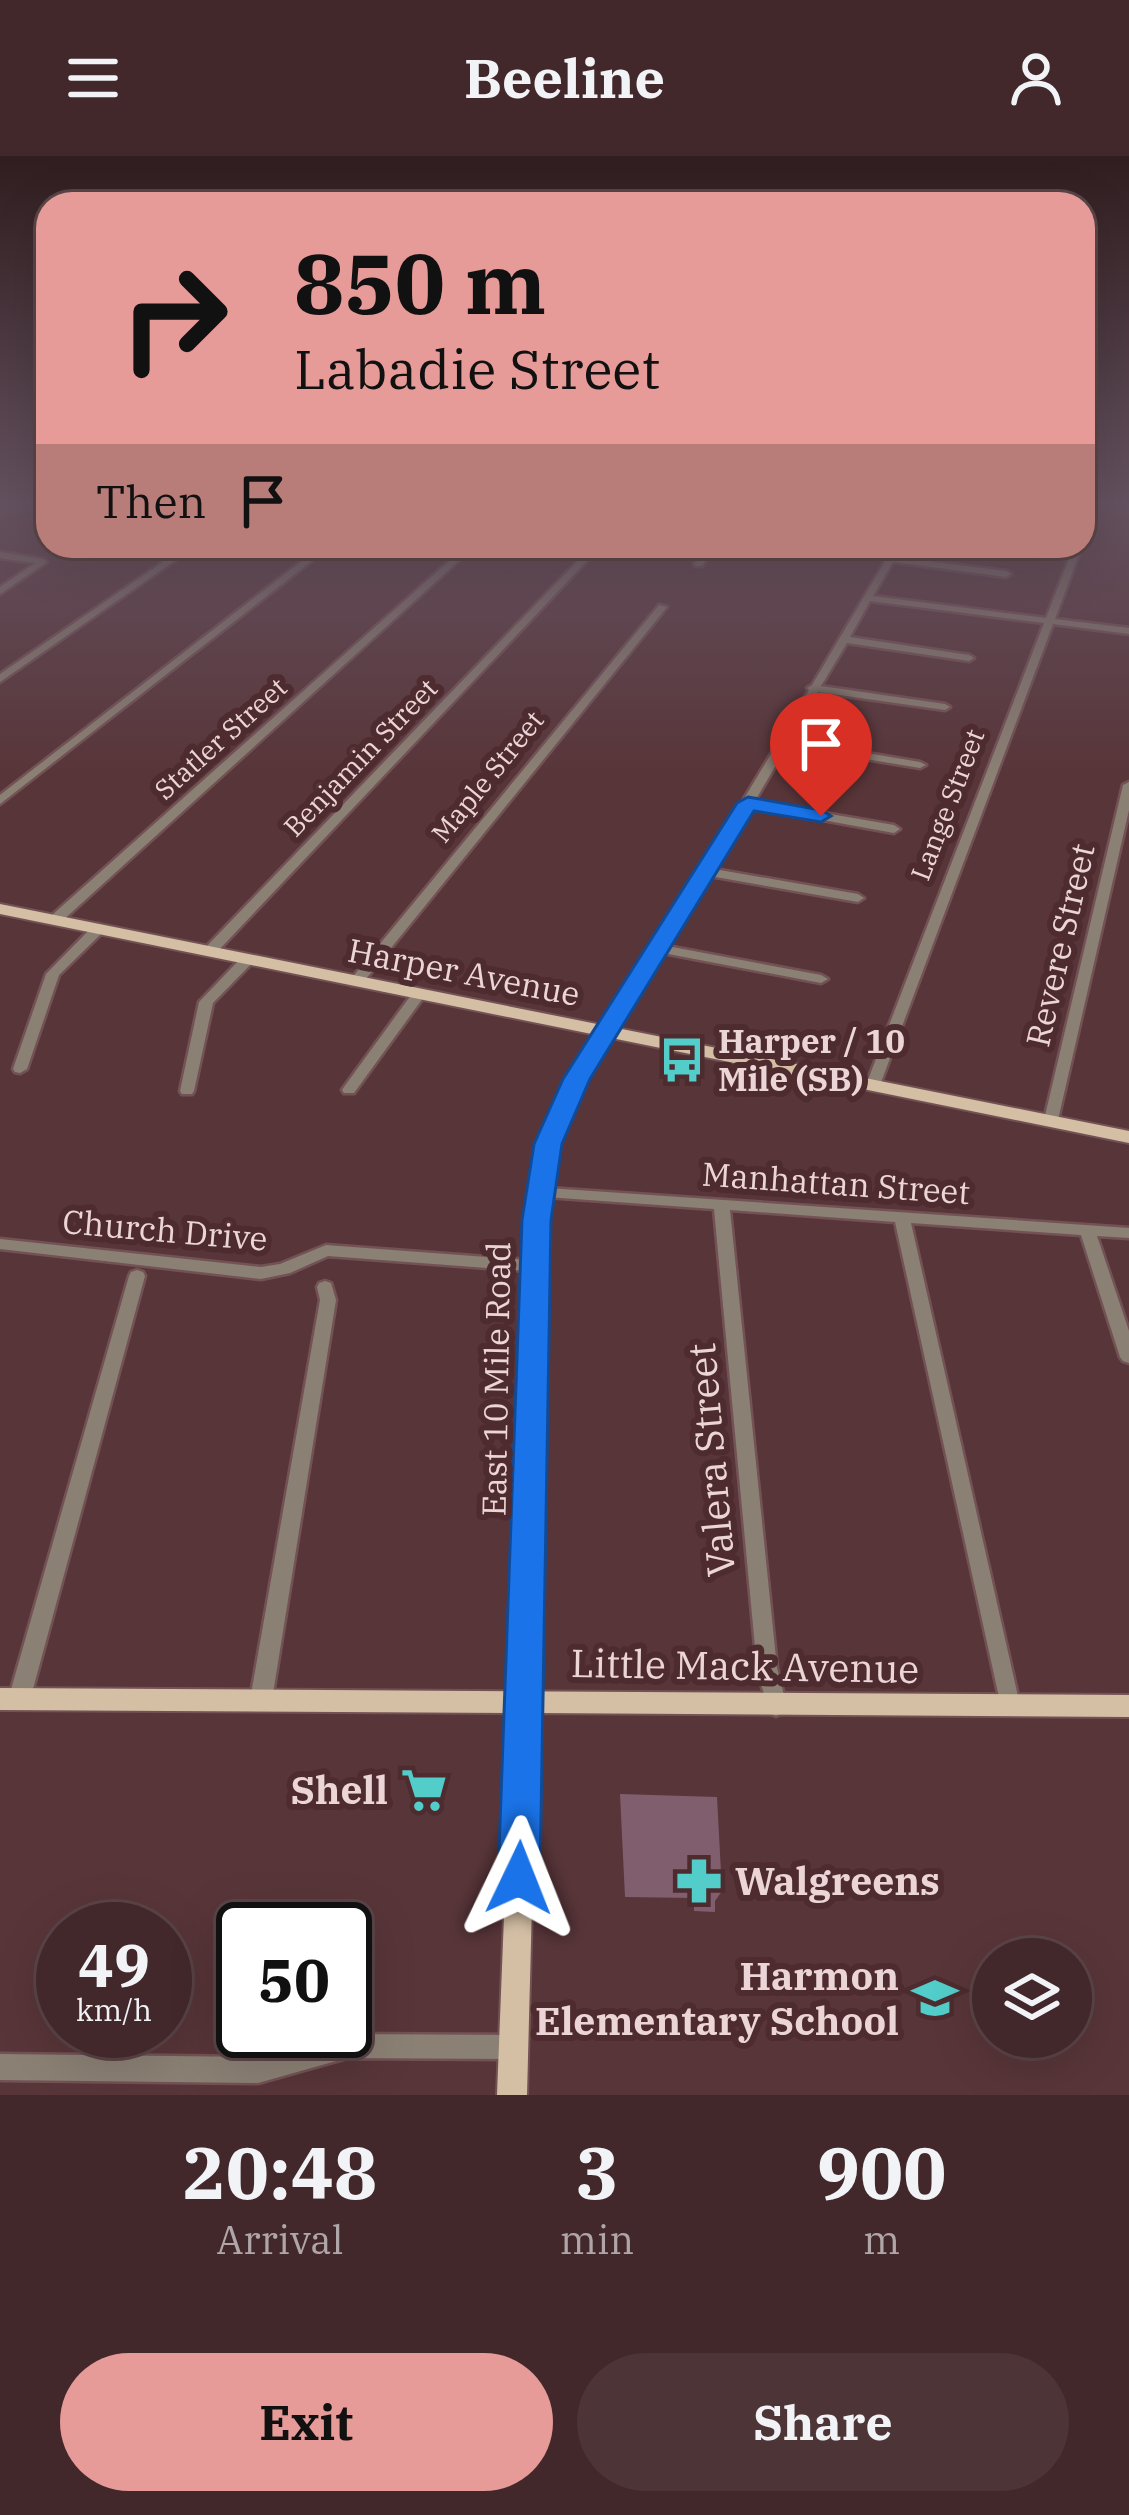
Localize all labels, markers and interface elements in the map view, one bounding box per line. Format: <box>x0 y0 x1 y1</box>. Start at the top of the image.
text: Beeline <box>464 43 665 113</box>
icon: menu <box>60 45 126 111</box>
icon: person <box>1003 45 1069 111</box>
text: 850 m <box>294 228 546 337</box>
icon: right <box>96 240 252 396</box>
text: Labadie Street <box>294 334 660 404</box>
icon: arrive <box>230 468 296 534</box>
text: Then <box>96 472 206 530</box>
street label: Statler Street <box>147 669 293 806</box>
street label: Benjamin Street <box>276 671 444 843</box>
pin <box>770 693 872 816</box>
street label: Maple Street <box>423 703 551 849</box>
icon: arrive <box>788 711 854 777</box>
street label: Lange Street <box>902 724 991 885</box>
street label: Revere Street <box>1015 839 1104 1051</box>
street label: Harper Avenue <box>345 928 584 1015</box>
place label: Harper / 10 Mile (SB) <box>718 1019 905 1100</box>
bus stop icon: Harper / 10 Mile (SB) <box>657 1035 707 1085</box>
street label: Manhattan Street <box>701 1152 972 1213</box>
street label: Church Drive <box>61 1199 269 1260</box>
street label: East 10 Mile Road <box>472 1241 519 1517</box>
street label: Valera Street <box>675 1341 746 1579</box>
street label: Little Mack Avenue <box>570 1637 920 1694</box>
place label: Shell <box>291 1764 388 1815</box>
supermarket icon: Shell <box>399 1765 449 1815</box>
position arrow <box>456 1815 582 1941</box>
place label: Walgreens <box>735 1855 940 1906</box>
pharmacy icon: Walgreens <box>674 1856 724 1906</box>
speed limit sign: 50 <box>216 1902 372 2058</box>
text: 49 <box>78 1925 150 2004</box>
map controls <box>972 1938 1092 2058</box>
button: layers <box>972 1938 1092 2058</box>
place label: Harmon Elementary School <box>535 1950 899 2046</box>
school or university icon: Harmon Elementary School <box>910 1973 960 2023</box>
text: km/h <box>76 1990 152 2029</box>
text: 20:48 <box>183 2125 377 2219</box>
text: 3 <box>575 2125 619 2219</box>
text: 900 <box>817 2125 946 2219</box>
text: Arrival <box>216 2214 343 2265</box>
text: min <box>560 2214 634 2265</box>
text: m <box>863 2214 900 2265</box>
button: Exit <box>60 2353 553 2491</box>
button: Share <box>577 2353 1069 2491</box>

